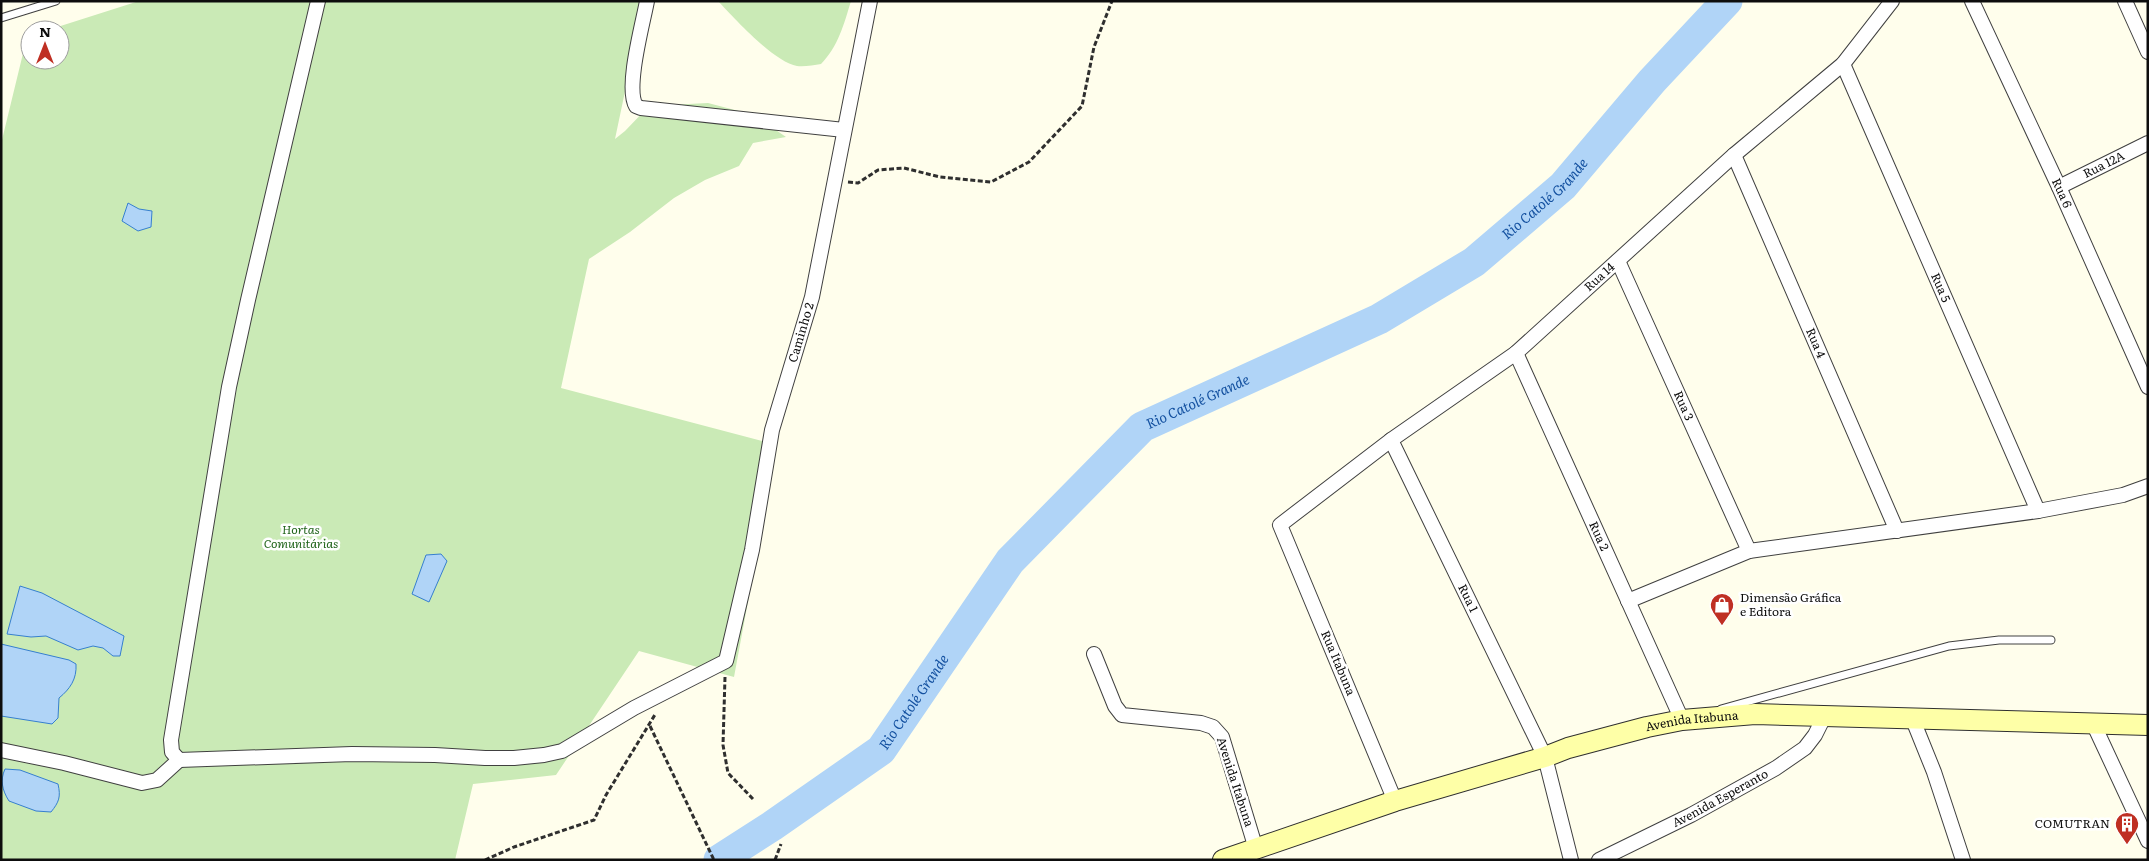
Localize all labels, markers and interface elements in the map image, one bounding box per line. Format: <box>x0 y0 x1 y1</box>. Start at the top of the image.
north arrow <box>20 20 70 70</box>
text: N <box>39 21 51 41</box>
street label: Rua 12A <box>2079 146 2127 182</box>
water label: Rio Catolé Grande <box>1497 153 1592 243</box>
street label: Rua 6 <box>2048 175 2077 211</box>
street label: Rua 14 <box>1580 257 1618 295</box>
street label: Rua 5 <box>1927 270 1956 305</box>
street label: Caminho 2 <box>783 300 818 364</box>
street label: Rua 4 <box>1802 325 1831 361</box>
water label: Rio Catolé Grande <box>1142 368 1253 433</box>
street label: Rua 3 <box>1670 388 1699 423</box>
street label: Rua 2 <box>1585 518 1614 553</box>
park label: Hortas Comunitárias <box>264 520 338 552</box>
street label: Rua 1 <box>1454 581 1483 615</box>
place label: Dimensão Gráfica e Editora <box>1740 588 1842 620</box>
shop icon: Dimensão Gráfica e Editora <box>1709 592 1735 626</box>
street label: Rua Itabuna <box>1317 627 1361 699</box>
water label: Rio Catolé Grande <box>873 649 953 753</box>
street label: Avenida Itabuna <box>1644 705 1740 735</box>
street label: Avenida Itabuna <box>1213 734 1259 829</box>
street label: Avenida Esperanto <box>1669 764 1771 831</box>
building icon: COMUTRAN <box>2114 811 2140 845</box>
place label: COMUTRAN <box>2035 814 2110 832</box>

